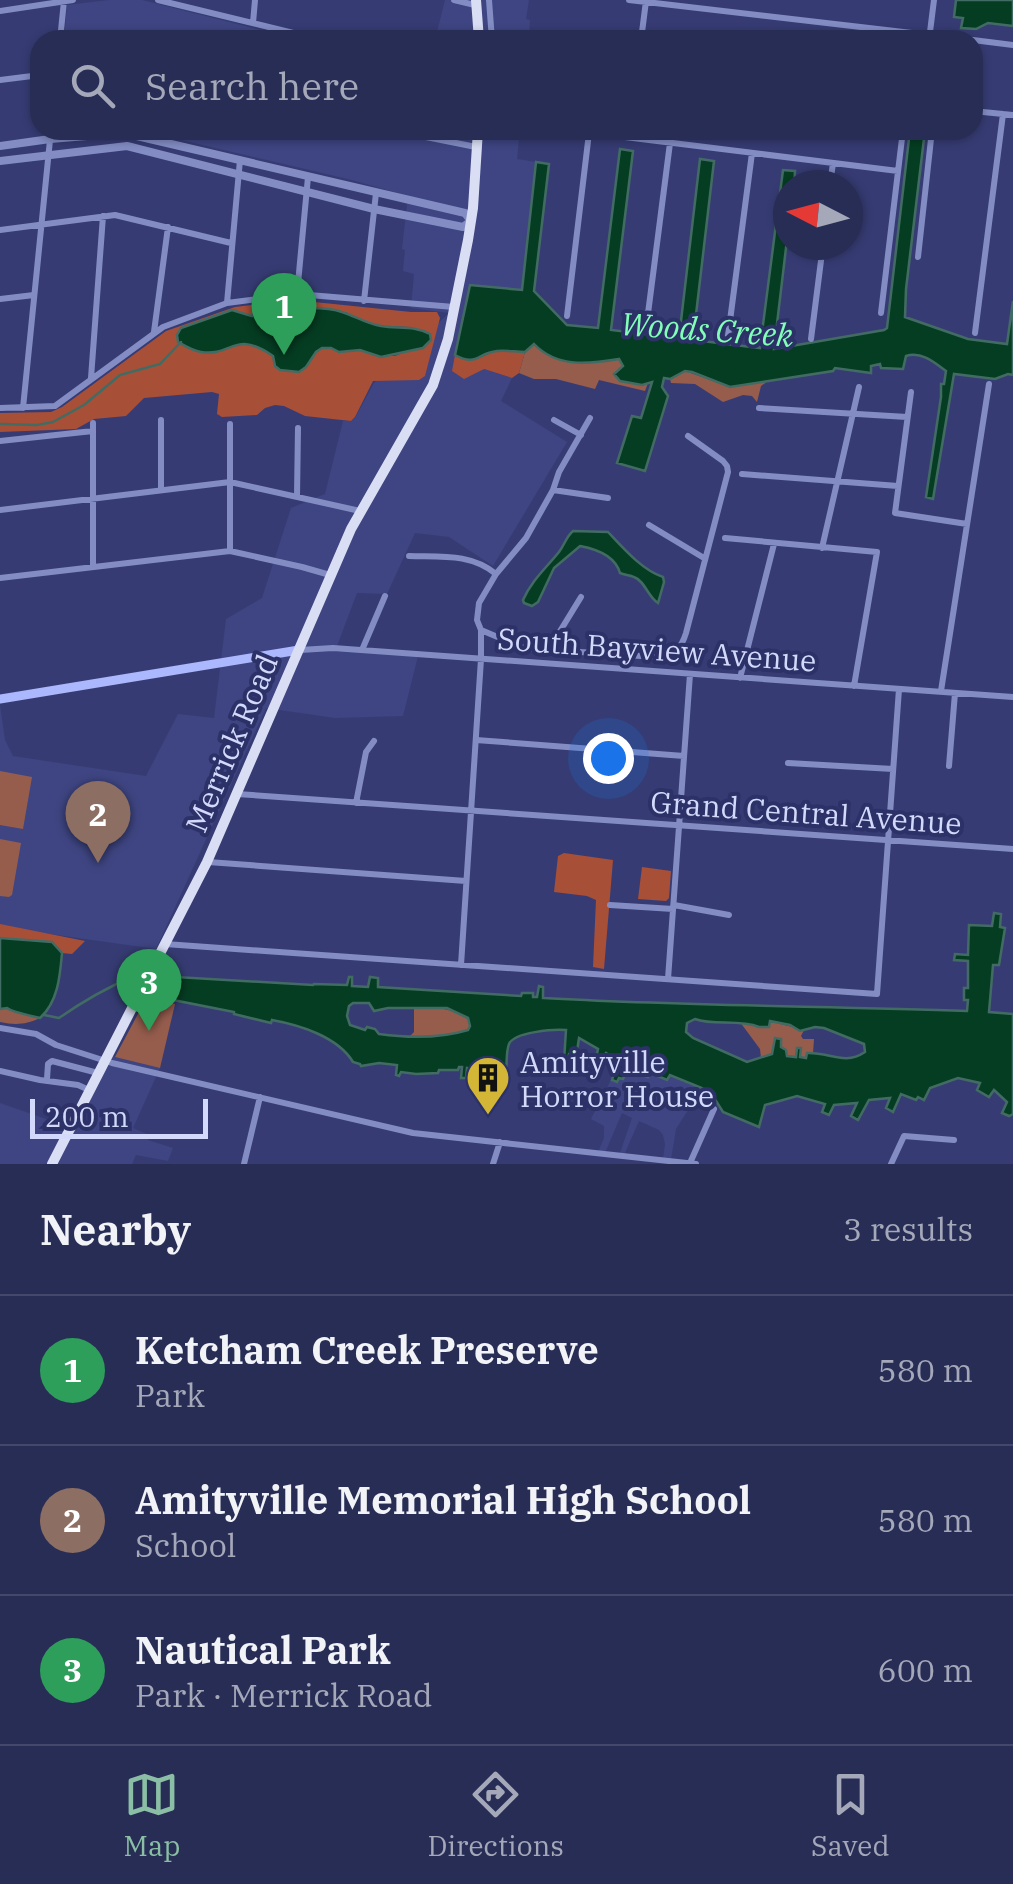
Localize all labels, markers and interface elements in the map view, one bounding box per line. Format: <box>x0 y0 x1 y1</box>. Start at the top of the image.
search box <box>30 30 983 140</box>
icon: search <box>65 58 120 113</box>
text: Search here <box>145 61 359 110</box>
north arrow <box>773 170 863 260</box>
pin: 1 <box>252 272 316 355</box>
water label: Woods Creek <box>619 302 795 356</box>
street label: South Bayview Avenue <box>496 618 818 680</box>
street label: Merrick Road <box>176 648 286 838</box>
your location <box>583 733 634 784</box>
pin: 2 <box>66 780 130 863</box>
street label: Grand Central Avenue <box>649 782 963 842</box>
pin: 3 <box>116 948 182 1031</box>
place label: Amityville Horror House <box>520 1042 714 1115</box>
building icon: Amityville Horror House <box>465 1055 511 1116</box>
scale bar <box>30 1094 208 1138</box>
text: 200 m <box>45 1098 129 1135</box>
text: Nearby <box>40 1202 191 1257</box>
text: 3 results <box>843 1208 973 1250</box>
text: Ketcham Creek Preserve <box>135 1325 599 1374</box>
text: 1 <box>63 1349 82 1391</box>
text: 580 m <box>877 1349 973 1391</box>
text: Park <box>135 1374 205 1416</box>
text: Amityville Memorial High School <box>135 1475 751 1524</box>
text: 2 <box>63 1499 82 1541</box>
text: 580 m <box>877 1499 973 1541</box>
text: School <box>135 1524 236 1566</box>
text: Nautical Park <box>135 1625 391 1674</box>
text: 3 <box>63 1649 82 1691</box>
text: 600 m <box>877 1649 973 1691</box>
text: Park · Merrick Road <box>135 1674 433 1716</box>
tab: Map <box>124 1767 180 1864</box>
tab: Directions <box>427 1767 564 1864</box>
tab: Saved <box>811 1767 889 1864</box>

